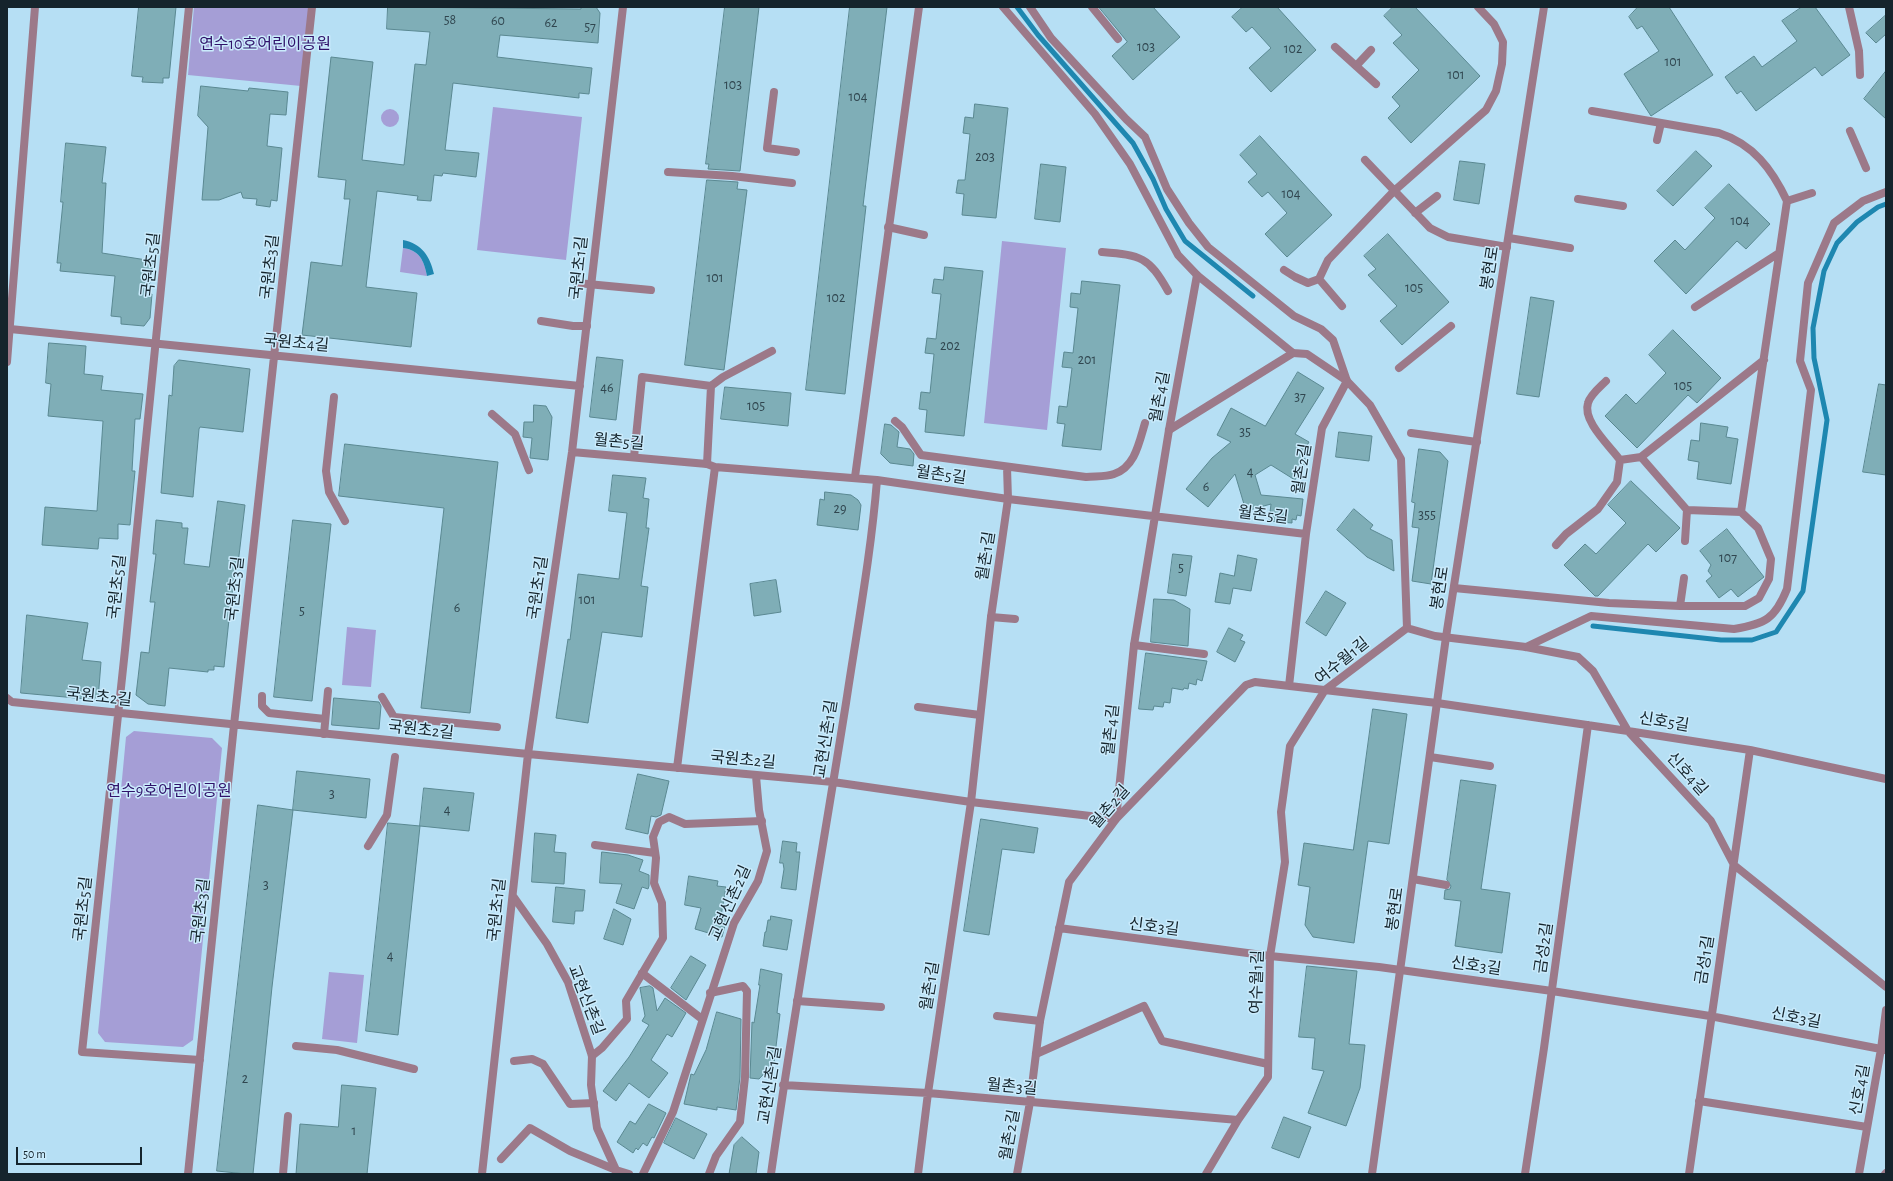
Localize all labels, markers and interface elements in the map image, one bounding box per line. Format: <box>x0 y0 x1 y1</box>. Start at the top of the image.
house number: 58 <box>444 12 456 28</box>
house number: 60 <box>491 13 505 29</box>
house number: 62 <box>545 15 557 31</box>
house number: 57 <box>584 19 596 35</box>
park label: 연수10호어린이공원 <box>199 34 331 54</box>
house number: 103 <box>1137 39 1155 55</box>
house number: 102 <box>1284 41 1302 57</box>
house number: 101 <box>1664 54 1682 70</box>
house number: 101 <box>1447 67 1465 83</box>
house number: 103 <box>724 77 742 93</box>
house number: 104 <box>849 89 867 105</box>
house number: 203 <box>975 149 995 165</box>
house number: 104 <box>1282 186 1300 202</box>
house number: 104 <box>1731 213 1749 229</box>
street label: 국원초5길 <box>138 231 164 299</box>
street label: 국원초3길 <box>257 233 283 301</box>
street label: 국원초1길 <box>566 235 592 301</box>
street label: 봉현로 <box>1477 245 1503 291</box>
house number: 101 <box>706 270 724 286</box>
house number: 105 <box>1405 280 1423 296</box>
house number: 102 <box>827 290 845 306</box>
street label: 국원초4길 <box>262 331 330 355</box>
house number: 202 <box>940 338 960 354</box>
house number: 201 <box>1078 352 1096 368</box>
street label: 월촌4길 <box>1146 370 1174 424</box>
house number: 105 <box>1674 378 1692 394</box>
house number: 46 <box>600 380 614 396</box>
house number: 37 <box>1294 389 1306 405</box>
house number: 105 <box>747 398 765 414</box>
house number: 35 <box>1239 424 1251 440</box>
street label: 월촌5길 <box>593 430 645 454</box>
street label: 월촌2길 <box>1288 442 1316 496</box>
street label: 월촌5길 <box>914 462 968 488</box>
house number: 4 <box>1247 464 1253 480</box>
house number: 6 <box>1203 479 1209 495</box>
house number: 29 <box>834 501 846 517</box>
street label: 월촌5길 <box>1237 502 1289 528</box>
house number: 355 <box>1418 507 1436 523</box>
street label: 월촌1길 <box>973 530 999 582</box>
house number: 107 <box>1719 550 1737 566</box>
street label: 국원초5길 <box>104 553 130 621</box>
street label: 국원초3길 <box>222 555 248 623</box>
street label: 국원초1길 <box>524 555 552 621</box>
house number: 5 <box>1178 560 1184 576</box>
street label: 봉현로 <box>1427 565 1453 611</box>
house number: 101 <box>578 592 596 608</box>
house number: 6 <box>454 600 460 616</box>
house number: 5 <box>299 603 305 619</box>
street label: 여수월1길 <box>1311 633 1373 689</box>
street label: 국원초2길 <box>65 684 133 710</box>
street label: 교현신촌1길 <box>810 698 842 780</box>
street label: 월촌4길 <box>1099 703 1123 757</box>
street label: 신호5길 <box>1637 709 1691 735</box>
street label: 국원초2길 <box>387 717 455 743</box>
street label: 국원초2길 <box>709 748 777 772</box>
street label: 신호4길 <box>1663 748 1711 800</box>
park label: 연수9호어린이공원 <box>106 781 232 801</box>
street label: 월촌2길 <box>1086 781 1134 833</box>
house number: 3 <box>329 786 335 802</box>
house number: 4 <box>444 802 450 818</box>
street label: 교현신촌2길 <box>705 862 755 944</box>
street label: 국원초5길 <box>70 875 96 943</box>
street label: 국원초3길 <box>188 877 214 945</box>
house number: 3 <box>263 877 269 893</box>
street label: 국원초1길 <box>484 877 510 943</box>
street label: 봉현로 <box>1382 886 1408 932</box>
street label: 신호3길 <box>1128 914 1180 940</box>
street label: 금성2길 <box>1531 921 1557 975</box>
street label: 금성1길 <box>1692 934 1718 986</box>
house number: 4 <box>387 948 393 964</box>
street label: 여수월1길 <box>1246 949 1268 1015</box>
street label: 신호3길 <box>1450 953 1502 979</box>
street label: 월촌1길 <box>917 960 943 1012</box>
street label: 교현신촌길 <box>564 962 608 1038</box>
street label: 신호3길 <box>1769 1004 1823 1032</box>
street label: 교현신촌1길 <box>754 1044 786 1126</box>
street label: 신호4길 <box>1846 1063 1874 1117</box>
house number: 2 <box>242 1071 248 1087</box>
street label: 월촌3길 <box>986 1075 1038 1099</box>
street label: 월촌2길 <box>996 1108 1024 1162</box>
house number: 1 <box>352 1123 356 1139</box>
scale bar <box>18 1139 144 1165</box>
text: 50 m <box>23 1148 46 1160</box>

